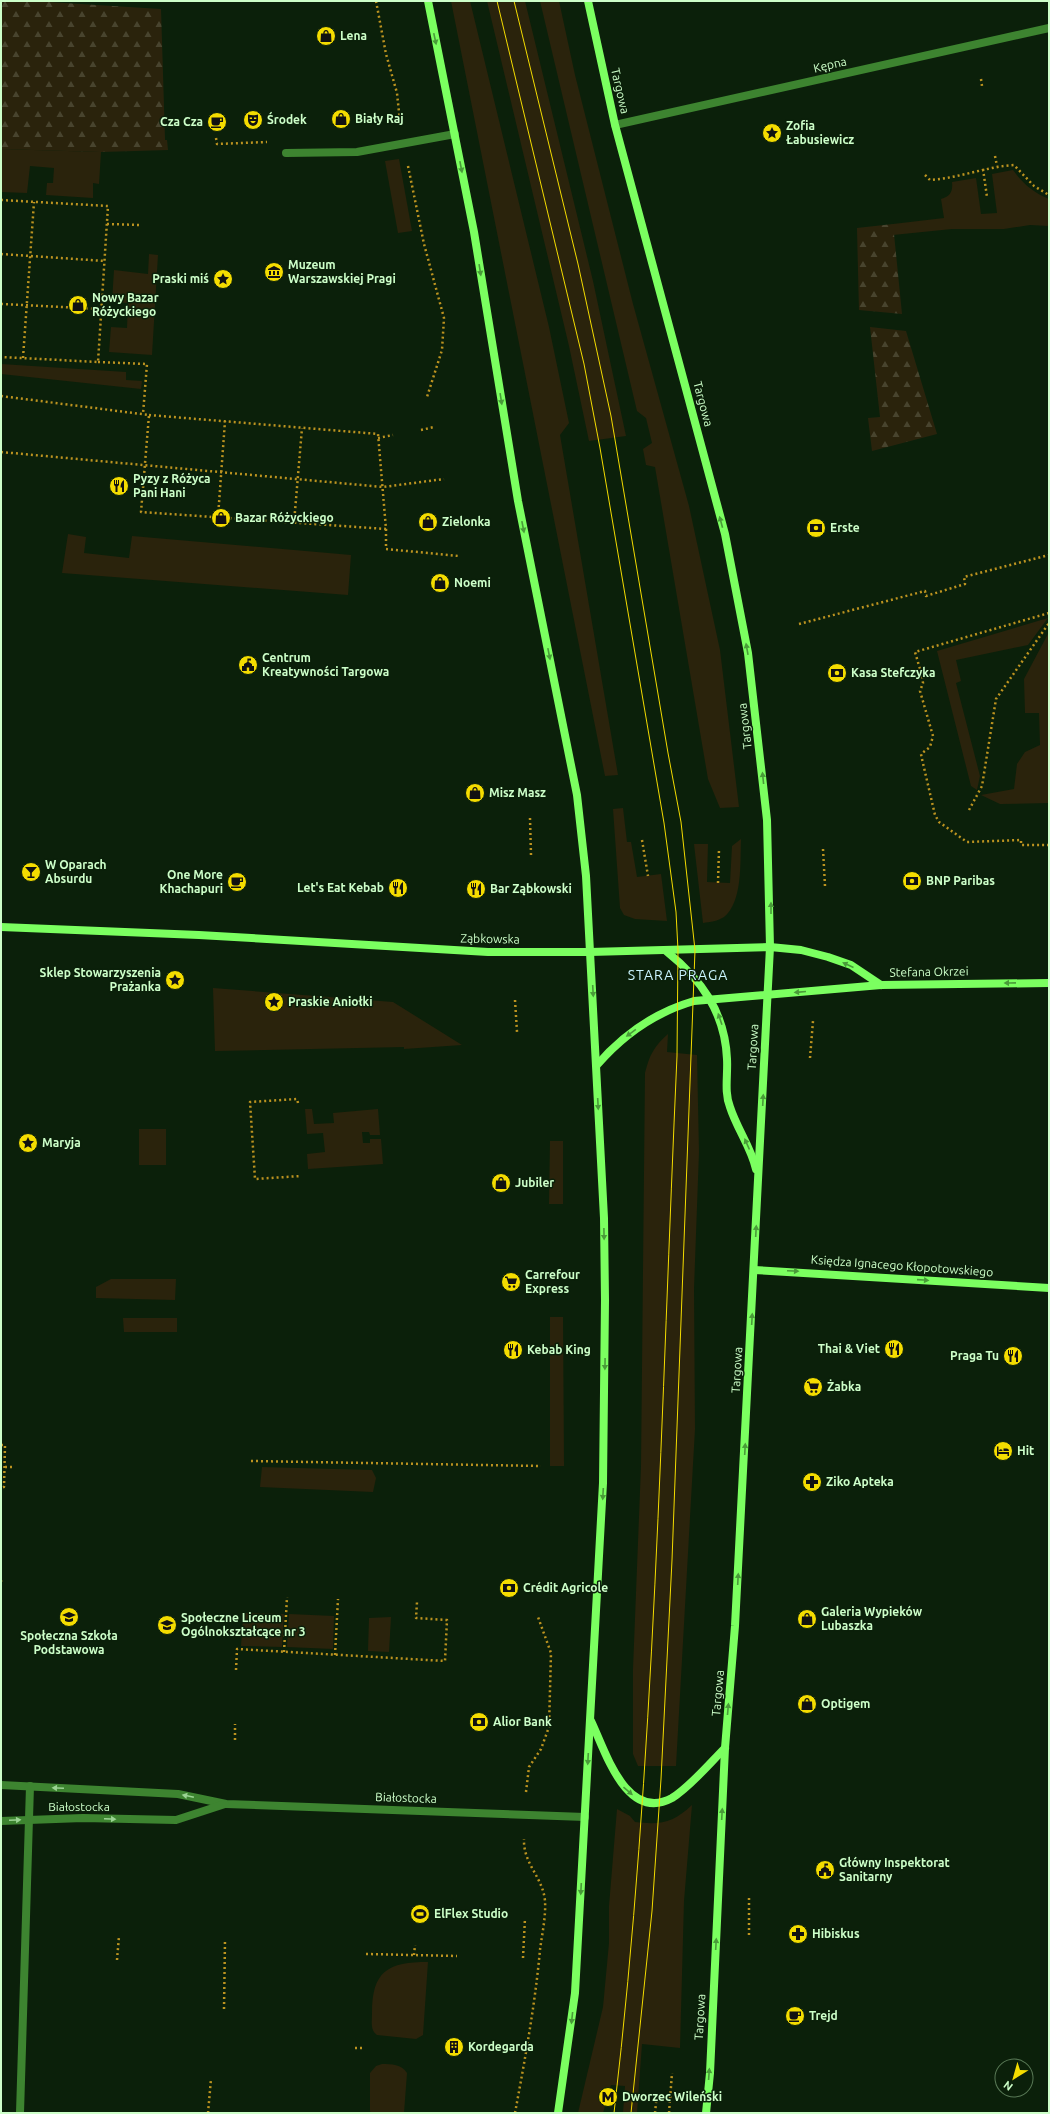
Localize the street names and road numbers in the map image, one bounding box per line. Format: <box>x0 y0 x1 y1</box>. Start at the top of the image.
street label: Kępna <box>812 54 848 75</box>
street label: Targowa <box>609 67 632 115</box>
street label: Targowa <box>691 380 716 428</box>
street label: Targowa <box>735 702 754 750</box>
street label: Ząbkowska <box>460 931 520 946</box>
street label: Stefana Okrzei <box>889 964 969 979</box>
street label: Targowa <box>745 1024 760 1070</box>
street label: Księdza Ignacego Kłopotowskiego <box>810 1253 994 1278</box>
street label: Targowa <box>729 1347 744 1393</box>
street label: Targowa <box>709 1669 726 1717</box>
street label: Białostocka <box>375 1790 437 1805</box>
street label: Białostocka <box>48 1800 110 1813</box>
street label: Targowa <box>692 1994 707 2040</box>

